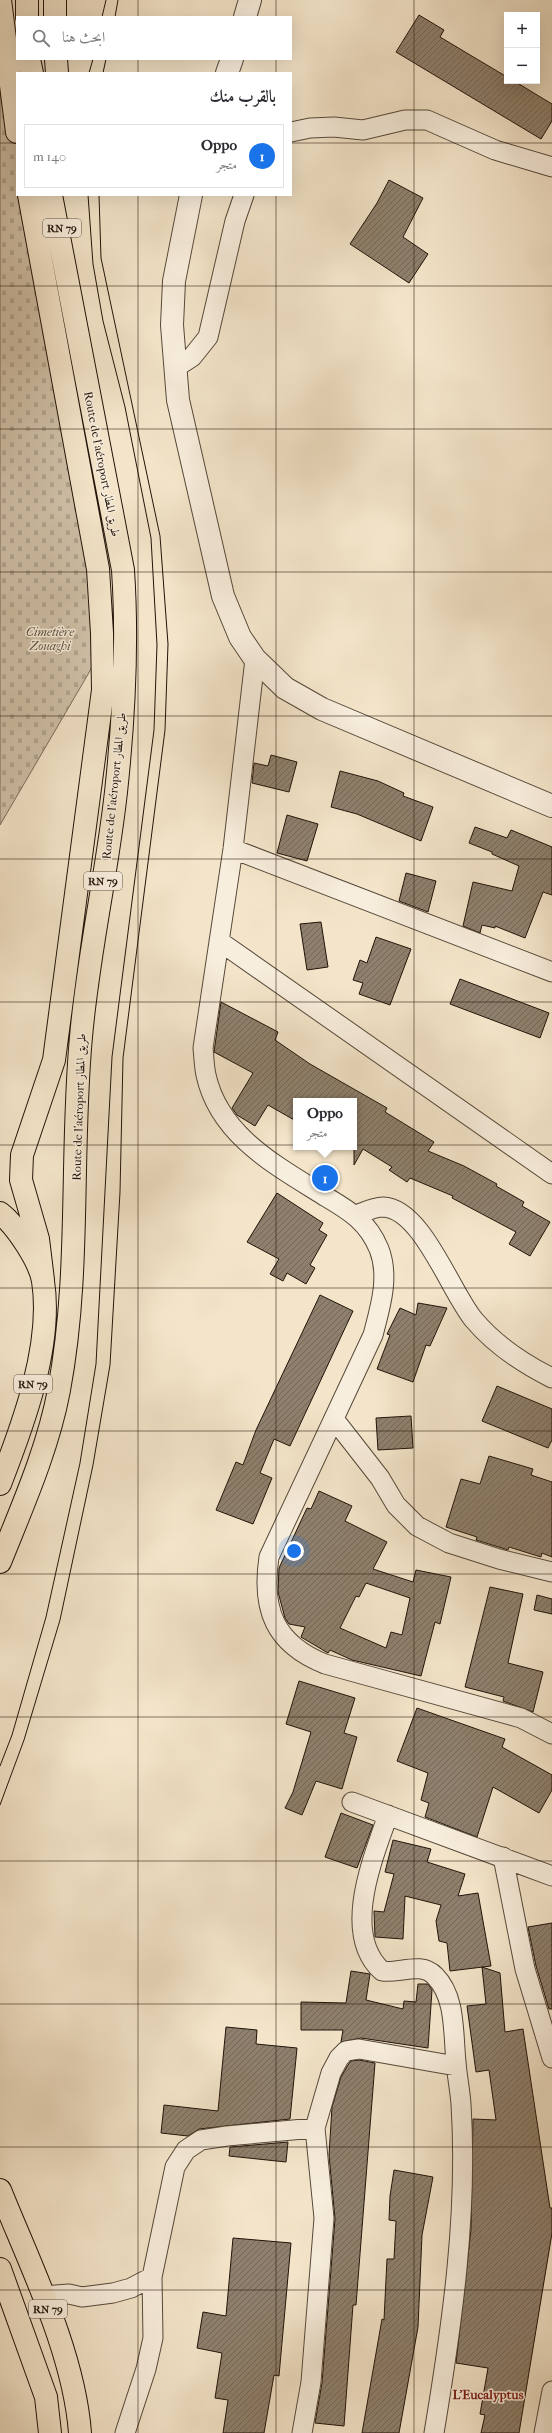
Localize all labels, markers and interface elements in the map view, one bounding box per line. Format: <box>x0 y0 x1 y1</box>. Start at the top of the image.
map controls <box>504 12 540 84</box>
button: + <box>504 12 540 48</box>
search box <box>16 16 292 60</box>
icon: search <box>30 27 52 49</box>
text: ابحث هنا <box>62 28 105 46</box>
button: − <box>504 48 540 84</box>
text: بالقرب منك <box>210 86 276 106</box>
text: Oppo <box>201 136 237 154</box>
text: 140 m <box>33 149 66 164</box>
text: 1 <box>260 149 264 164</box>
text: متجر <box>216 157 237 172</box>
road number: RN 79 <box>43 219 81 237</box>
street label: Route de l'aéroport طريق المطار <box>80 390 123 538</box>
park label: Cimetière Zouaghi <box>26 625 75 653</box>
street label: Route de l'aéroport طريق المطار <box>99 712 130 860</box>
road number: RN 79 <box>84 872 122 890</box>
street label: Route de l'aéroport طريق المطار <box>69 1033 90 1181</box>
popup <box>293 1098 357 1150</box>
text: Oppo <box>307 1104 343 1122</box>
text: متجر <box>307 1125 328 1140</box>
pin: 1 <box>312 1163 338 1193</box>
road number: RN 79 <box>14 1375 52 1393</box>
your location <box>284 1541 304 1561</box>
road number: RN 79 <box>29 2300 67 2318</box>
district label: L'Eucalyptus <box>453 2387 524 2403</box>

